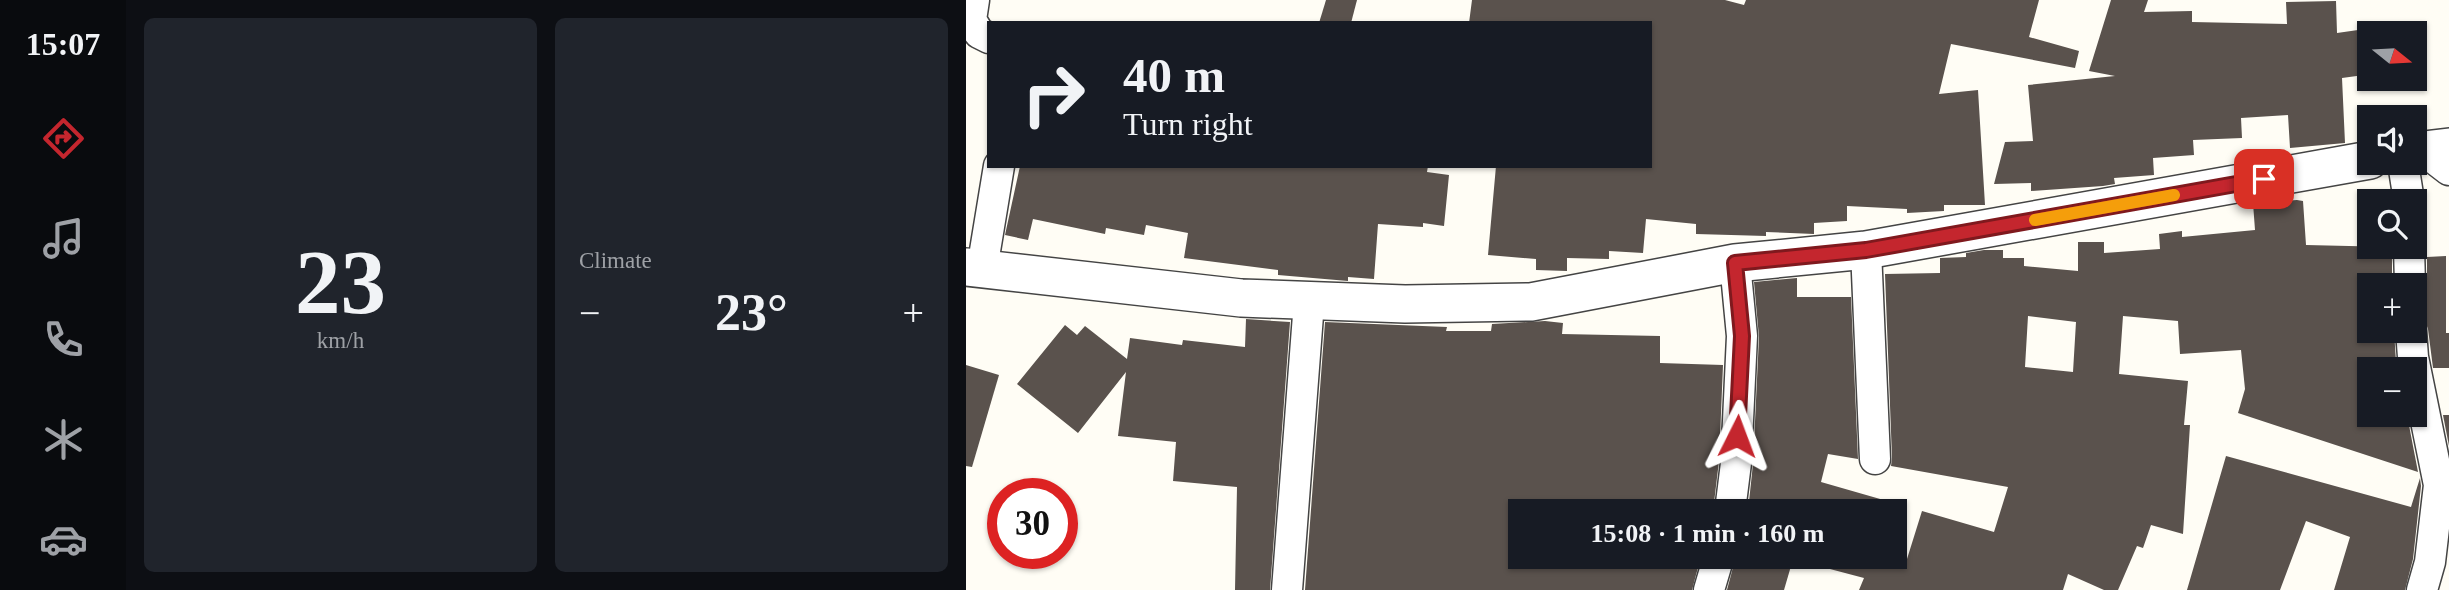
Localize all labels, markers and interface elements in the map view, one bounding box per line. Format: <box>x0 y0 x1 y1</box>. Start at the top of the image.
north arrow <box>2357 21 2427 91</box>
map controls <box>2357 21 2427 427</box>
text: 15:07 <box>26 26 100 62</box>
text: 40 m <box>1123 48 1225 103</box>
icon: right <box>1008 49 1099 140</box>
button: sound <box>2357 105 2427 175</box>
text: Turn right <box>1123 106 1253 142</box>
icon: directions <box>39 114 88 163</box>
pin <box>2234 149 2294 209</box>
icon: arrive <box>2245 160 2283 198</box>
button: search <box>2357 189 2427 259</box>
icon: music <box>39 214 88 263</box>
text: 23 <box>295 232 386 333</box>
text: Climate <box>579 248 652 273</box>
button: + <box>2357 273 2427 343</box>
text: 23° <box>715 284 788 341</box>
text: − <box>579 292 600 334</box>
text: + <box>903 292 924 334</box>
icon: phone <box>39 315 88 364</box>
text: km/h <box>317 328 364 353</box>
button: − <box>2357 357 2427 427</box>
position arrow <box>1700 399 1774 473</box>
icon: climate <box>39 415 88 464</box>
speed limit sign: 30 <box>987 478 1078 569</box>
icon: car <box>39 515 88 564</box>
text: 15:08 · 1 min · 160 m <box>1591 519 1825 548</box>

